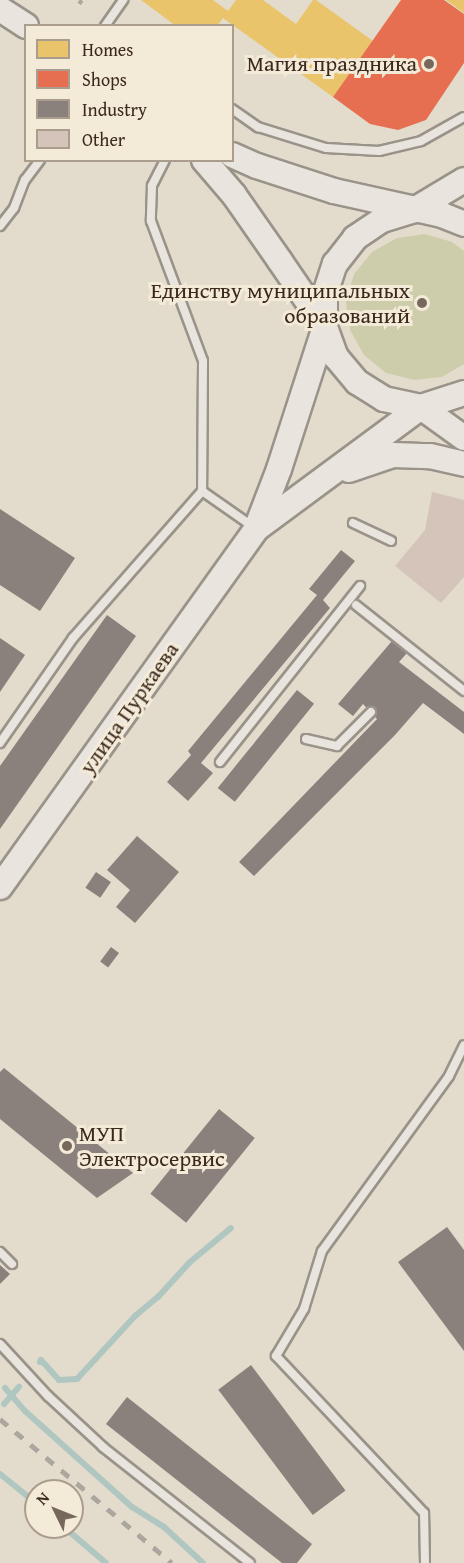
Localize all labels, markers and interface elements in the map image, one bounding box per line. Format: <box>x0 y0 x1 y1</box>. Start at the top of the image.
legend <box>24 24 234 162</box>
text: Homes <box>82 36 133 63</box>
place label: Магия праздника <box>247 51 417 77</box>
marker: Магия праздника <box>422 57 436 71</box>
text: Shops <box>82 66 127 93</box>
text: Industry <box>82 96 147 123</box>
text: Other <box>82 126 125 153</box>
place label: Единству муниципальных образований <box>151 277 410 328</box>
marker: Единству муниципальных образований <box>415 296 429 310</box>
street label: улица Пуркаева <box>74 637 184 779</box>
place label: МУП Электросервис <box>79 1120 225 1172</box>
marker: МУП Электросервис <box>60 1139 74 1153</box>
north arrow <box>24 1479 84 1539</box>
text: N <box>30 1486 55 1510</box>

